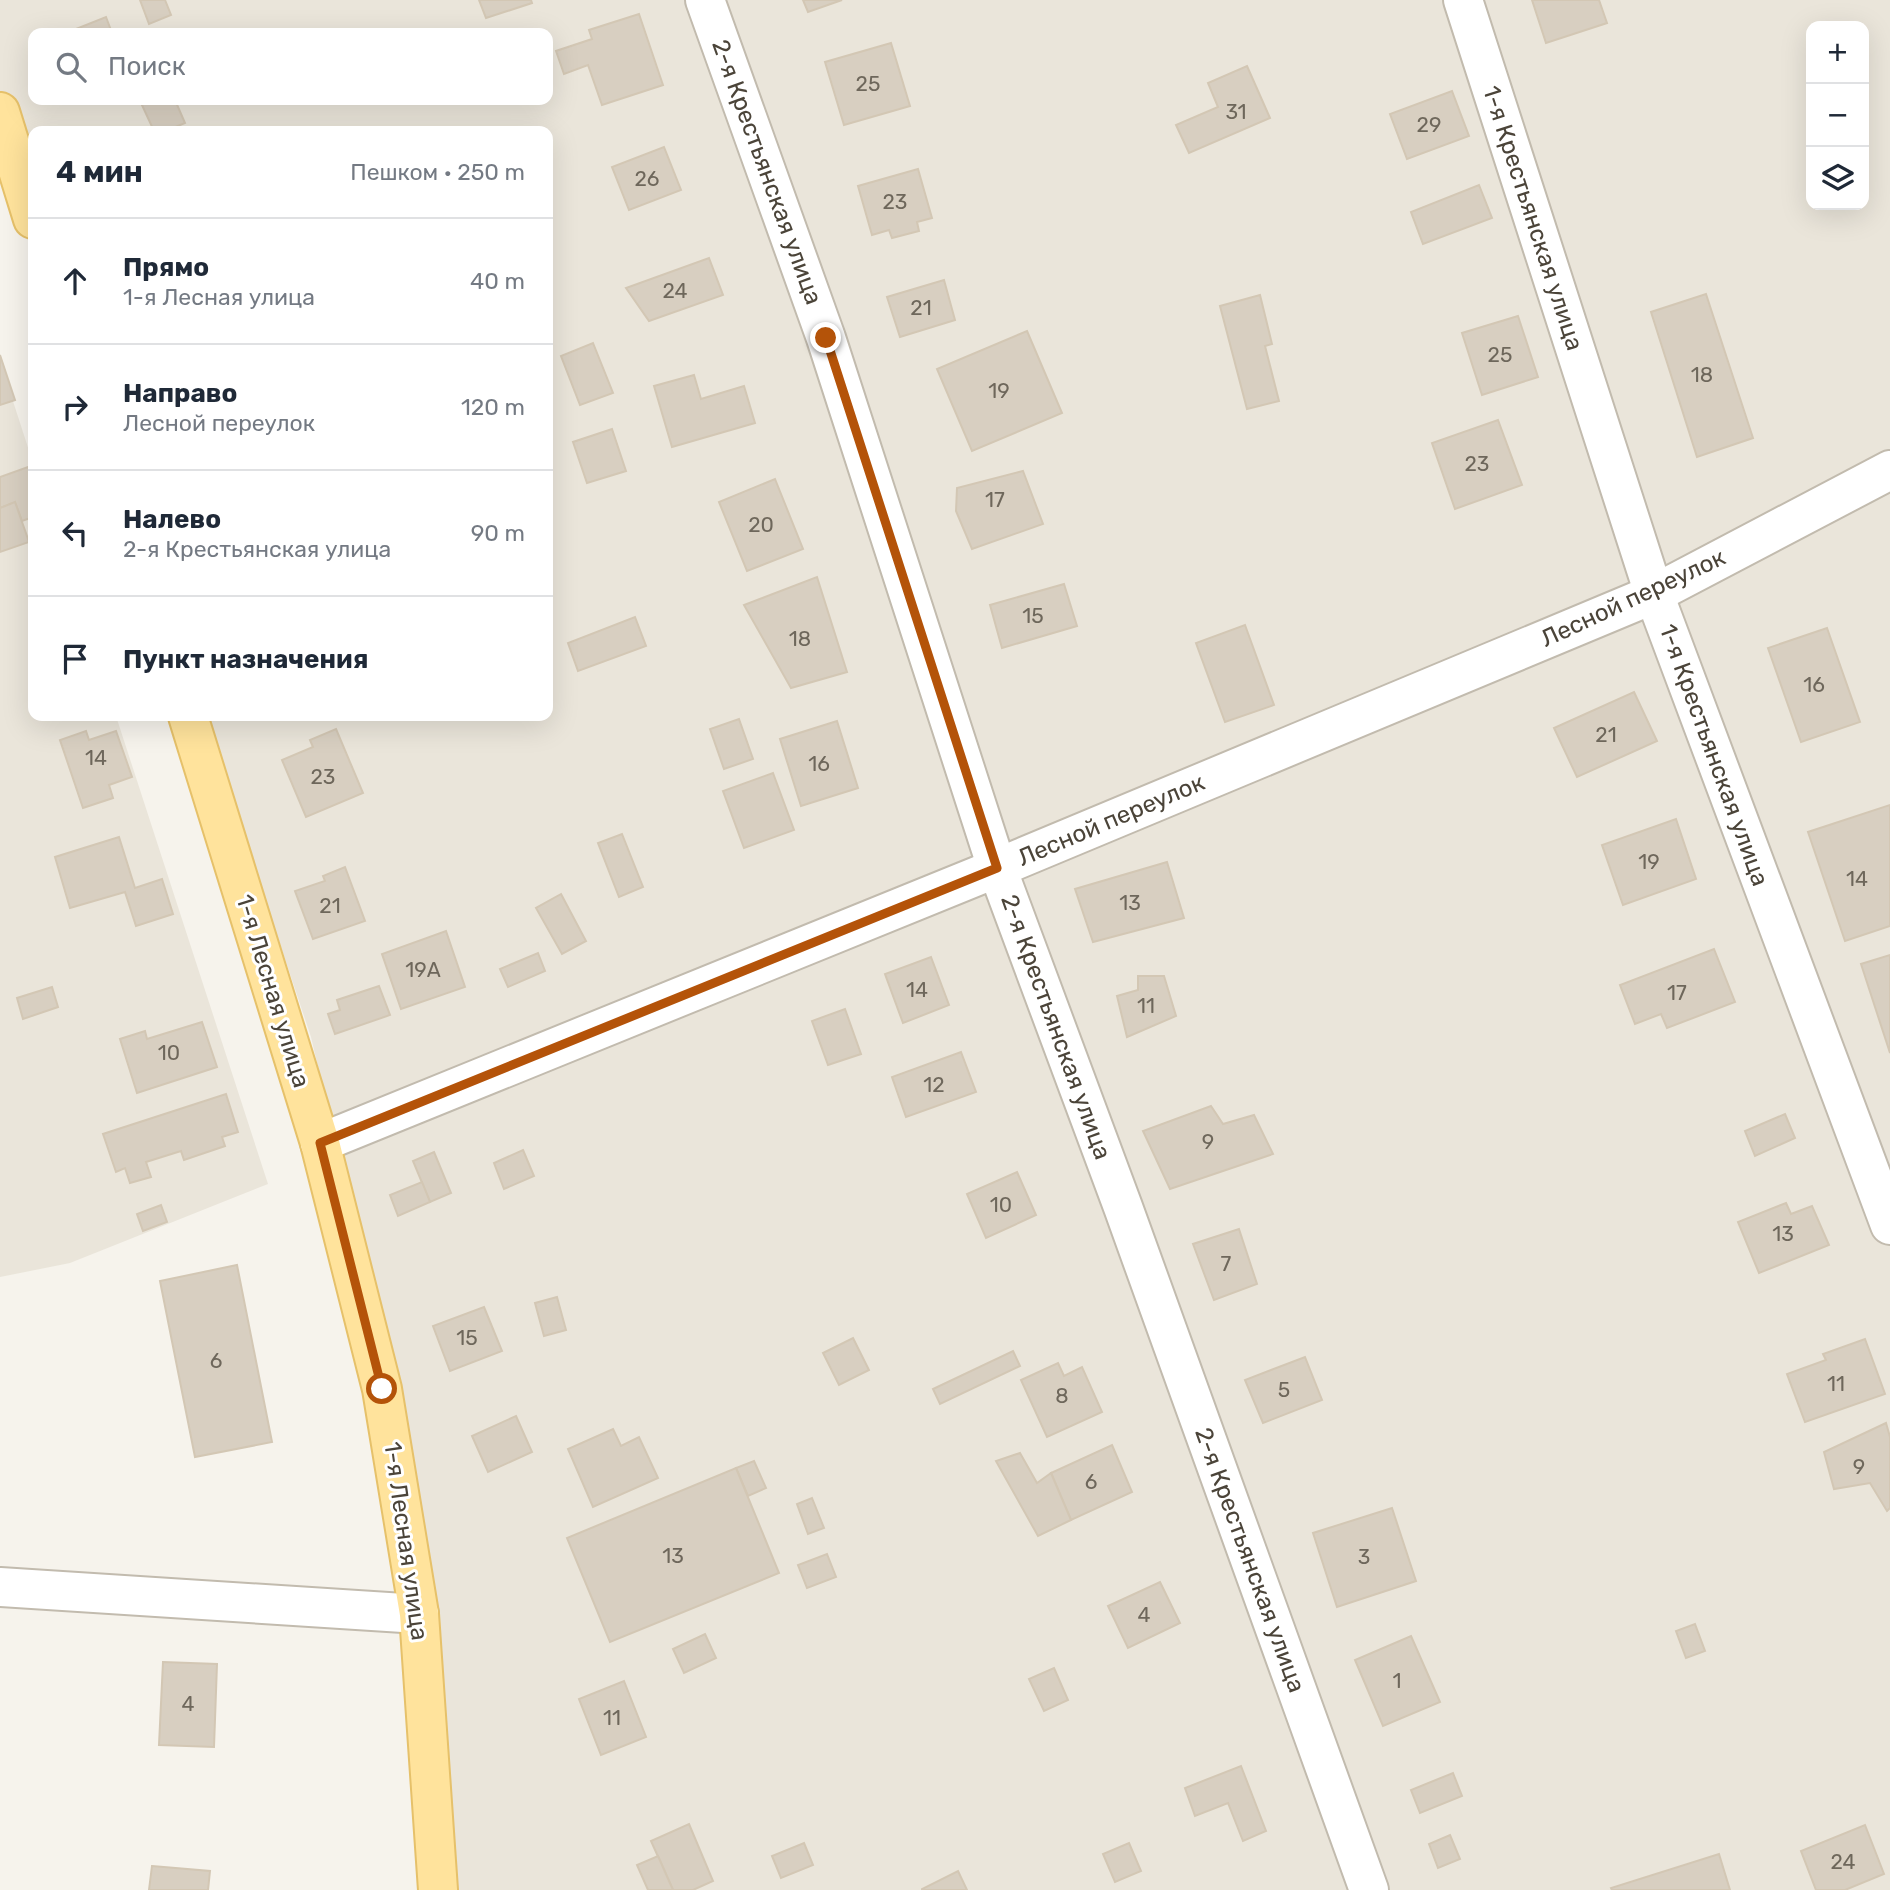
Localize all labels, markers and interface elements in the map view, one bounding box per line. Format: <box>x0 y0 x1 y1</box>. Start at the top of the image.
map controls <box>1806 21 1869 210</box>
button: + <box>1806 21 1869 84</box>
search box <box>28 28 553 105</box>
street label: 2-я Крестьянская улица <box>706 36 828 308</box>
icon: search <box>52 48 90 86</box>
text: Поиск <box>108 51 186 82</box>
house number: 25 <box>856 71 880 96</box>
street label: 1-я Крестьянская улица <box>1477 82 1589 354</box>
button: − <box>1806 84 1869 147</box>
house number: 31 <box>1225 99 1247 124</box>
house number: 29 <box>1417 112 1441 137</box>
button: layers <box>1806 147 1869 210</box>
text: 4 мин <box>56 154 143 190</box>
text: Пешком · 250 m <box>350 158 525 186</box>
house number: 26 <box>635 166 660 191</box>
house number: 23 <box>883 189 907 214</box>
text: Прямо <box>123 252 209 283</box>
icon: ahead <box>56 262 94 300</box>
text: 40 m <box>470 267 525 295</box>
house number: 24 <box>662 278 688 303</box>
text: 1-я Лесная улица <box>123 283 315 311</box>
house number: 21 <box>910 295 932 320</box>
route end <box>810 322 841 353</box>
house number: 25 <box>1488 342 1512 367</box>
house number: 18 <box>1691 362 1713 387</box>
text: Направо <box>123 378 237 409</box>
house number: 19 <box>988 378 1010 403</box>
icon: right <box>56 388 94 426</box>
text: 120 m <box>461 393 525 421</box>
text: Лесной переулок <box>123 409 315 437</box>
house number: 23 <box>1465 451 1489 476</box>
house number: 17 <box>985 487 1005 512</box>
text: Налево <box>123 504 221 535</box>
house number: 20 <box>748 512 774 537</box>
icon: left <box>56 514 94 552</box>
text: 90 m <box>471 519 525 547</box>
text: 2-я Крестьянская улица <box>123 535 391 563</box>
street label: Лесной переулок <box>1536 543 1730 653</box>
house number: 15 <box>1022 603 1044 628</box>
street label: 1-я Крестьянская улица <box>1654 620 1774 890</box>
house number: 18 <box>789 626 811 651</box>
icon: arrive <box>56 640 94 678</box>
text: Пункт назначения <box>123 644 368 675</box>
house number: 16 <box>1803 672 1825 697</box>
house number: 21 <box>1595 722 1617 747</box>
house number: 14 <box>85 745 107 770</box>
house number: 16 <box>808 751 830 776</box>
house number: 23 <box>311 764 335 789</box>
street label: Лесной переулок <box>1013 768 1209 872</box>
house number: 19 <box>1638 849 1660 874</box>
house number: 14 <box>1846 866 1868 891</box>
house number: 13 <box>1119 890 1141 915</box>
street label: 1-я Лесная улица <box>230 891 316 1091</box>
street label: 2-я Крестьянская улица <box>995 891 1117 1163</box>
house number: 21 <box>319 893 341 918</box>
house number: 19А <box>405 957 441 982</box>
house number: 14 <box>906 977 928 1002</box>
house number: 17 <box>1667 980 1687 1005</box>
house number: 11 <box>1137 993 1155 1018</box>
house number: 10 <box>158 1040 180 1065</box>
house number: 12 <box>923 1072 945 1097</box>
house number: 9 <box>1202 1129 1214 1154</box>
house number: 10 <box>990 1192 1012 1217</box>
house number: 13 <box>1772 1221 1794 1246</box>
house number: 7 <box>1221 1251 1232 1276</box>
house number: 15 <box>456 1325 478 1350</box>
house number: 6 <box>210 1348 222 1373</box>
house number: 11 <box>1827 1371 1845 1396</box>
route start <box>366 1373 397 1404</box>
house number: 5 <box>1278 1377 1290 1402</box>
house number: 8 <box>1055 1383 1069 1408</box>
street label: 2-я Крестьянская улица <box>1189 1424 1311 1696</box>
street label: 1-я Лесная улица <box>378 1440 434 1642</box>
house number: 9 <box>1853 1454 1865 1479</box>
house number: 6 <box>1085 1469 1097 1494</box>
house number: 13 <box>662 1543 684 1568</box>
house number: 3 <box>1358 1544 1370 1569</box>
house number: 4 <box>1137 1602 1151 1627</box>
house number: 1 <box>1393 1668 1402 1693</box>
house number: 4 <box>181 1691 195 1716</box>
house number: 11 <box>603 1705 621 1730</box>
house number: 24 <box>1830 1849 1856 1874</box>

